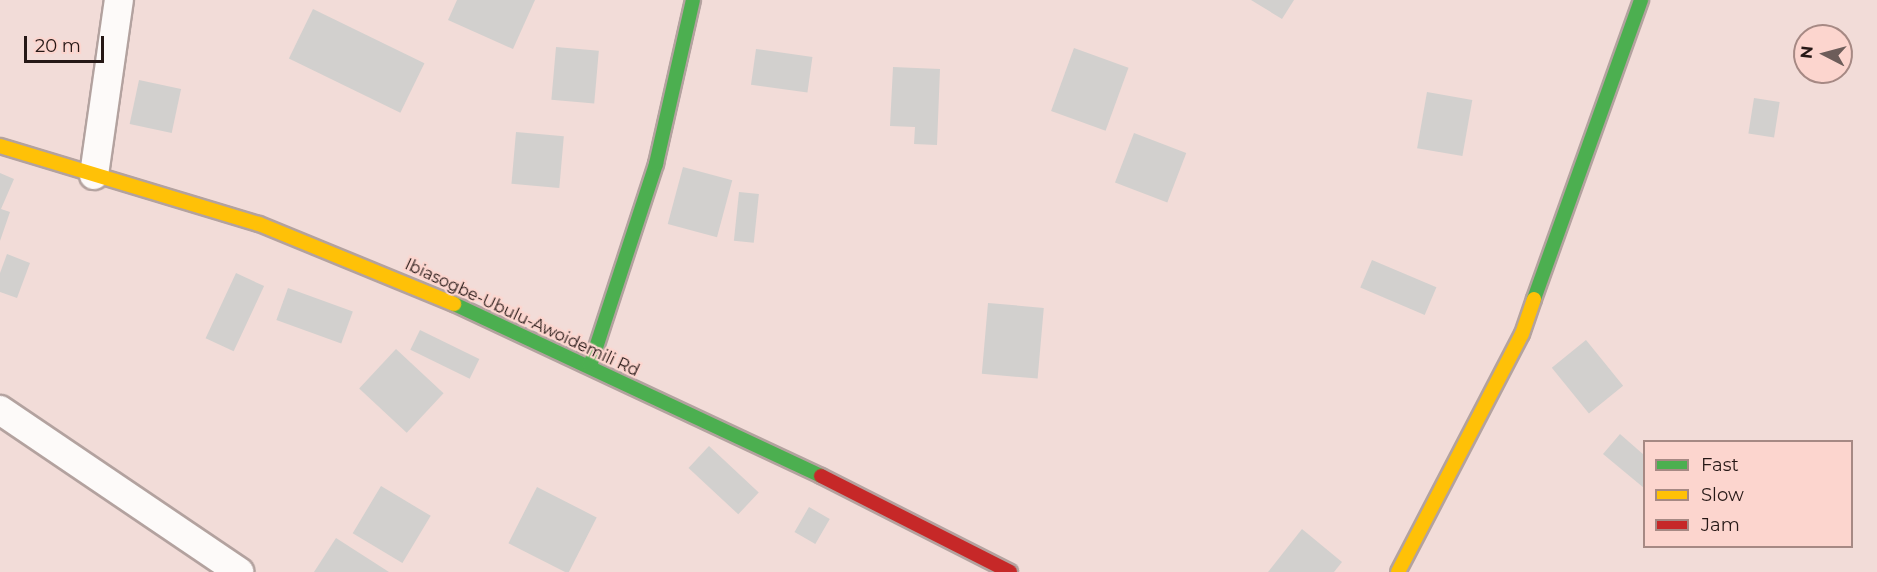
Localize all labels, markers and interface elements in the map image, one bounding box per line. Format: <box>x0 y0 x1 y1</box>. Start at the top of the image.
scale bar <box>27 24 106 62</box>
north arrow <box>1793 24 1853 84</box>
text: 20 m <box>35 35 81 57</box>
text: N <box>1796 45 1817 60</box>
street label: Ibiasogbe-Ubulu-Awoidemili Rd <box>402 255 642 381</box>
legend <box>1643 440 1853 548</box>
text: Fast <box>1701 454 1739 476</box>
text: Slow <box>1701 484 1744 506</box>
text: Jam <box>1701 514 1740 536</box>

